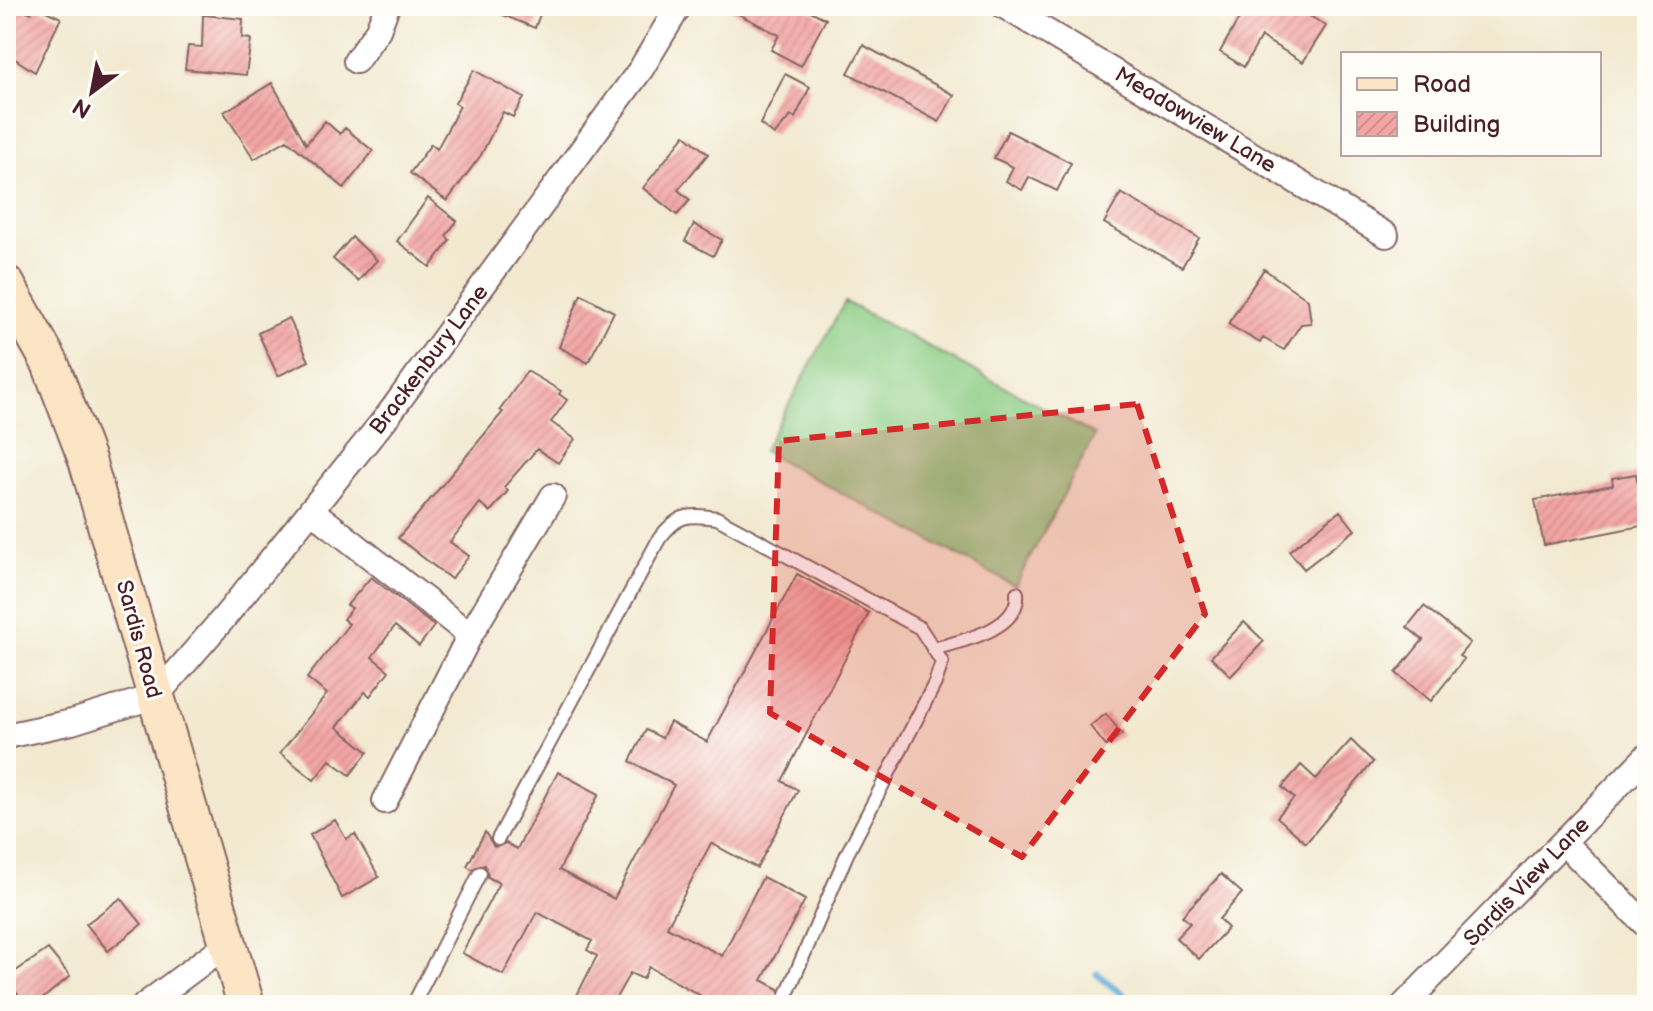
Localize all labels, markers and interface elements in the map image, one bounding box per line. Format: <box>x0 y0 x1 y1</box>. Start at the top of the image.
north arrow <box>52 52 132 132</box>
legend <box>1341 52 1601 156</box>
street label: Meadowview Lane <box>1110 61 1281 179</box>
text: Road <box>1413 70 1471 99</box>
text: N <box>68 92 96 124</box>
text: Building <box>1413 110 1500 139</box>
street label: Brackenbury Lane <box>364 280 494 440</box>
street label: Sardis Road <box>110 577 167 701</box>
street label: Sardis View Lane <box>1458 812 1596 952</box>

